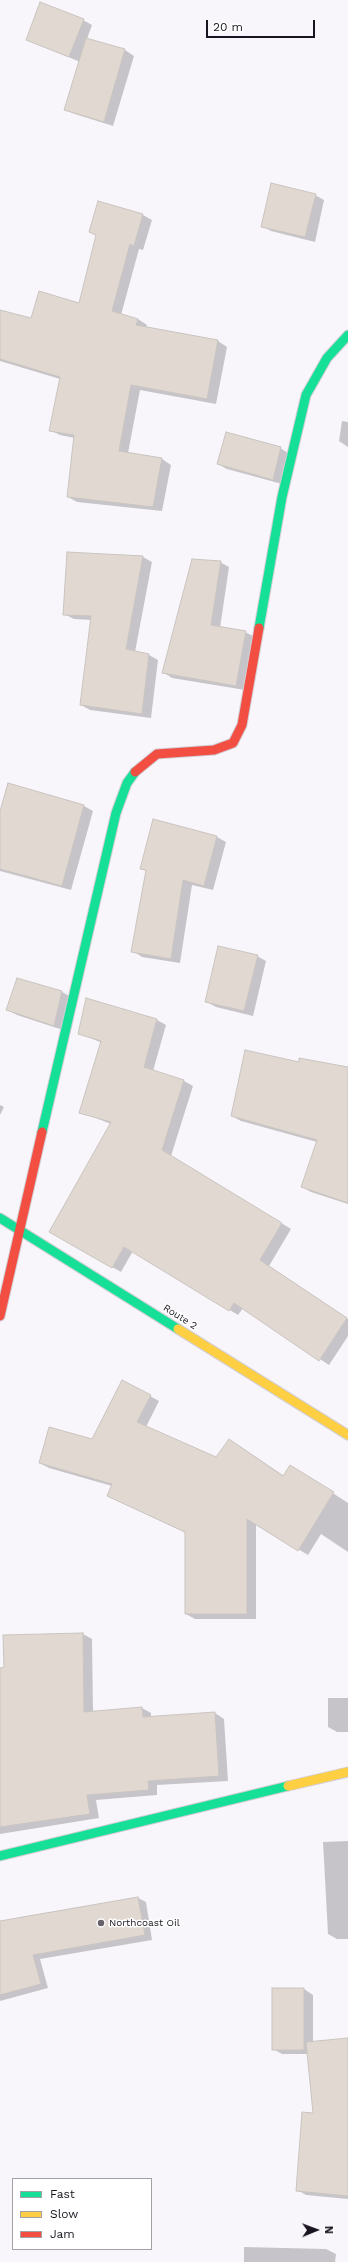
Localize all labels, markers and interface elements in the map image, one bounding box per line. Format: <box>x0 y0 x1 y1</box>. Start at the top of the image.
scale bar <box>208 12 317 38</box>
text: 20 m <box>213 20 243 34</box>
street label: Route 2 <box>161 1302 199 1332</box>
place label: Northcoast Oil <box>109 1917 180 1929</box>
marker: Northcoast Oil <box>96 1918 106 1928</box>
legend <box>12 2178 152 2250</box>
text: Fast <box>50 2187 75 2201</box>
text: Slow <box>50 2207 78 2221</box>
north arrow <box>296 2210 336 2250</box>
text: N <box>322 2226 335 2234</box>
text: Jam <box>50 2227 75 2241</box>

